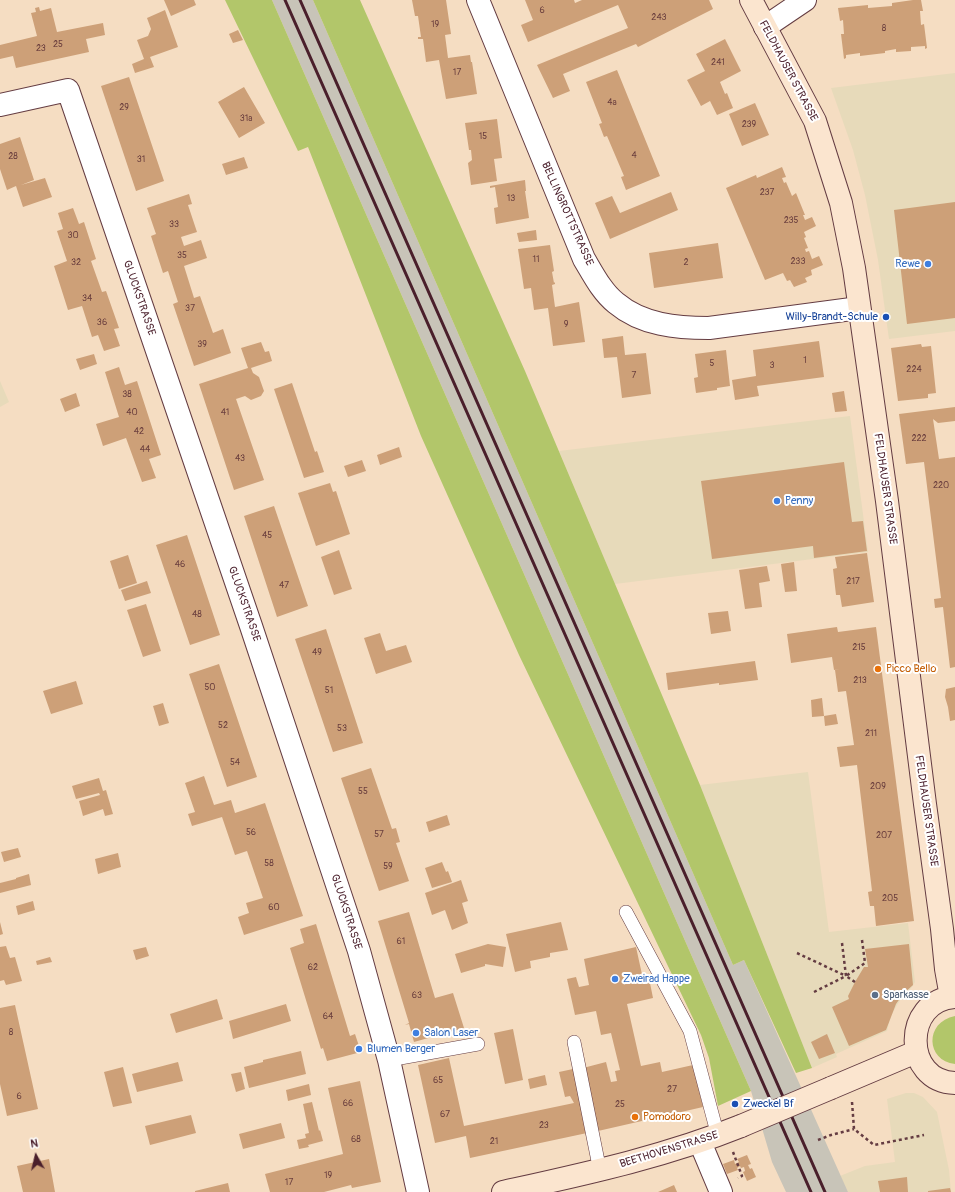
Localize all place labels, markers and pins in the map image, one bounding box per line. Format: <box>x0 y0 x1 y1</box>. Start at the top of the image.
place label: Rewe <box>895 257 920 271</box>
marker: Rewe <box>923 259 933 269</box>
place label: Willy-Brandt-Schule <box>786 310 878 324</box>
marker: Willy-Brandt-Schule <box>881 312 891 322</box>
place label: Penny <box>785 494 813 508</box>
marker: Penny <box>772 496 782 506</box>
place label: Picco Bello <box>886 662 936 676</box>
marker: Picco Bello <box>873 664 883 674</box>
place label: Zweirad Happe <box>623 972 690 986</box>
marker: Zweirad Happe <box>610 974 620 984</box>
place label: Sparkasse <box>883 988 929 1002</box>
marker: Sparkasse <box>870 990 880 1000</box>
place label: Salon Laser <box>424 1026 478 1040</box>
marker: Salon Laser <box>411 1028 421 1038</box>
place label: Blumen Berger <box>367 1042 435 1056</box>
marker: Blumen Berger <box>354 1044 364 1054</box>
place label: Zweckel Bf <box>743 1097 794 1111</box>
marker: Zweckel Bf <box>730 1099 740 1109</box>
place label: Pomodoro <box>643 1110 691 1124</box>
marker: Pomodoro <box>630 1112 640 1122</box>

